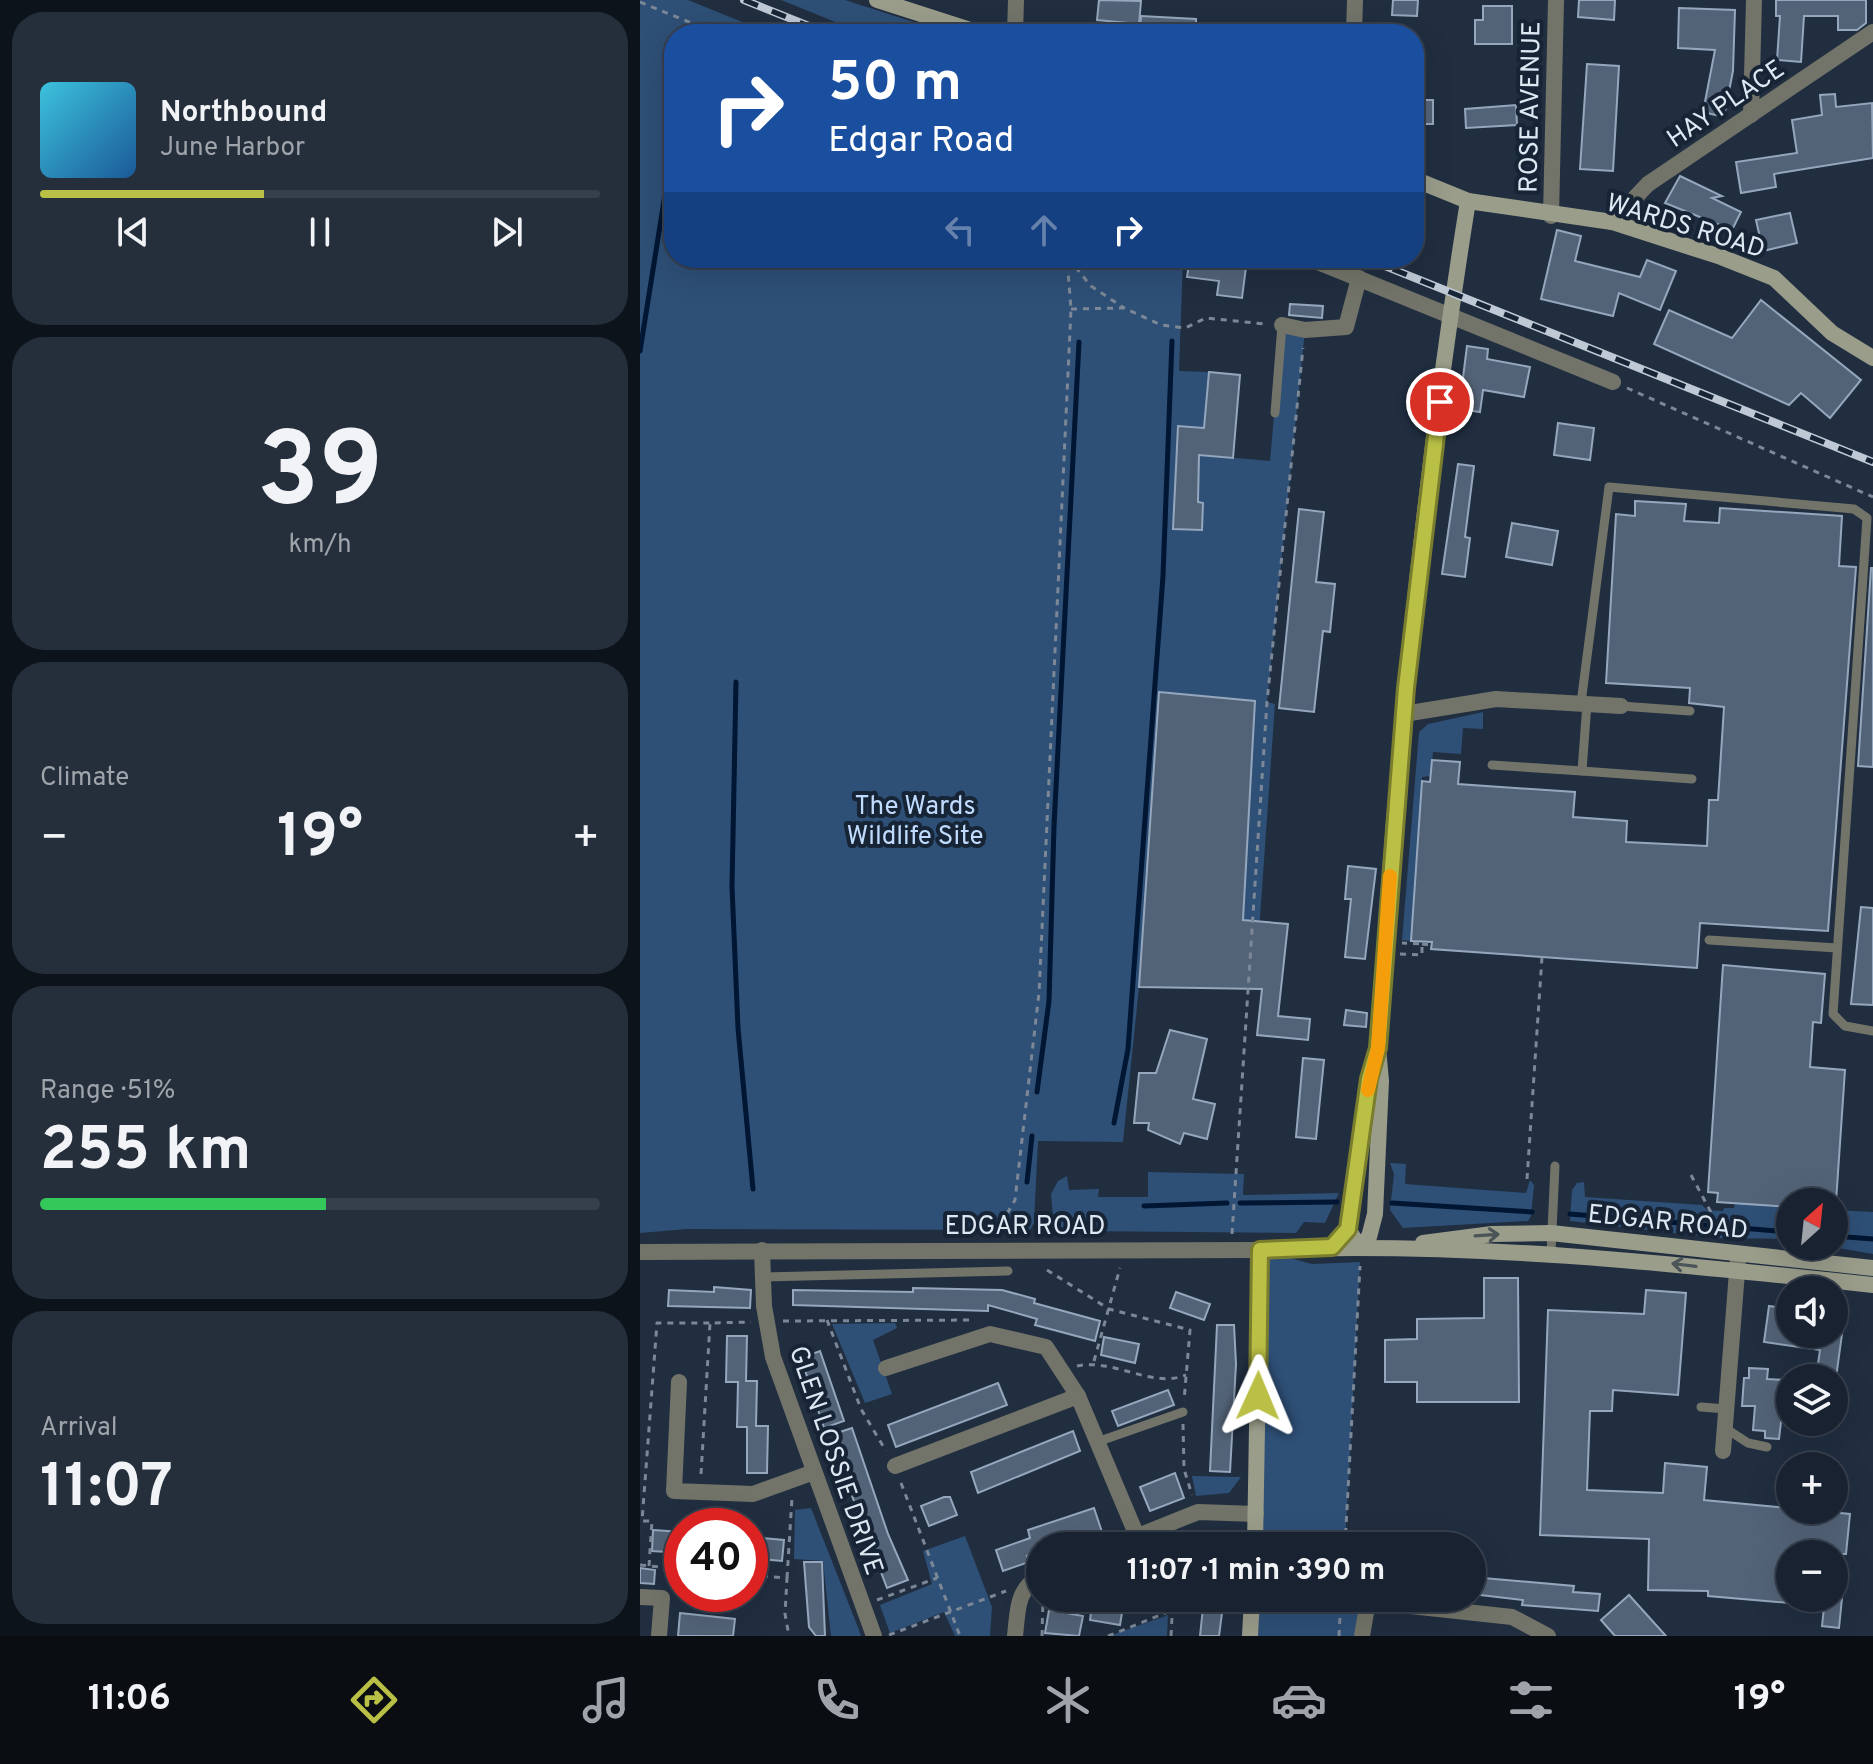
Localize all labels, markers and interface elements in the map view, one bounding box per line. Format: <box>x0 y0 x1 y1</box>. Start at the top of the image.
street label: ROSE AVENUE <box>1514 21 1549 193</box>
text: 50 m <box>828 50 962 120</box>
street label: HAY PLACE <box>1661 54 1791 156</box>
icon: right <box>696 56 800 160</box>
text: Northbound <box>160 95 327 132</box>
text: Edgar Road <box>828 119 1014 165</box>
text: June Harbor <box>160 132 305 165</box>
street label: WARDS ROAD <box>1602 188 1769 267</box>
icon: left <box>938 208 982 252</box>
icon: ahead <box>1022 208 1066 252</box>
icon: right <box>1106 208 1150 252</box>
icon: previous <box>111 210 155 254</box>
icon: pause <box>298 210 342 254</box>
icon: next <box>485 210 529 254</box>
pin <box>1406 368 1474 436</box>
icon: arrive <box>1418 380 1462 424</box>
text: 39 <box>257 411 383 543</box>
text: km/h <box>288 529 352 562</box>
text: Climate <box>40 762 129 795</box>
park label: The Wards Wildlife Site <box>846 791 984 854</box>
text: 19° <box>277 802 363 878</box>
text: − <box>40 812 68 868</box>
text: + <box>572 812 600 868</box>
text: Range · 51% <box>40 1075 175 1108</box>
text: 255 km <box>40 1115 251 1191</box>
north arrow <box>1776 1188 1848 1260</box>
map controls <box>1776 1188 1848 1612</box>
street label: EDGAR ROAD <box>1586 1199 1750 1248</box>
street label: EDGAR ROAD <box>944 1211 1106 1244</box>
one-way arrow <box>1473 1227 1500 1242</box>
one-way arrow <box>1672 1257 1697 1272</box>
button: sound <box>1776 1276 1848 1348</box>
street label: GLEN LOSSIE DRIVE <box>780 1342 889 1580</box>
position arrow <box>1216 1354 1300 1438</box>
button: layers <box>1776 1364 1848 1436</box>
text: Arrival <box>40 1412 118 1445</box>
text: 11:07 <box>40 1452 173 1528</box>
button: + <box>1776 1452 1848 1524</box>
speed limit sign: 40 <box>664 1508 768 1612</box>
button: − <box>1776 1540 1848 1612</box>
text: 11:07 · 1 min · 390 m <box>1127 1553 1385 1590</box>
icon: directions <box>346 1672 402 1728</box>
icon: music <box>578 1672 634 1728</box>
icon: phone <box>809 1672 865 1728</box>
icon: climate <box>1040 1672 1096 1728</box>
icon: car <box>1271 1672 1327 1728</box>
icon: filters <box>1503 1672 1559 1728</box>
text: 11:06 <box>88 1677 171 1723</box>
text: 19° <box>1734 1677 1785 1723</box>

